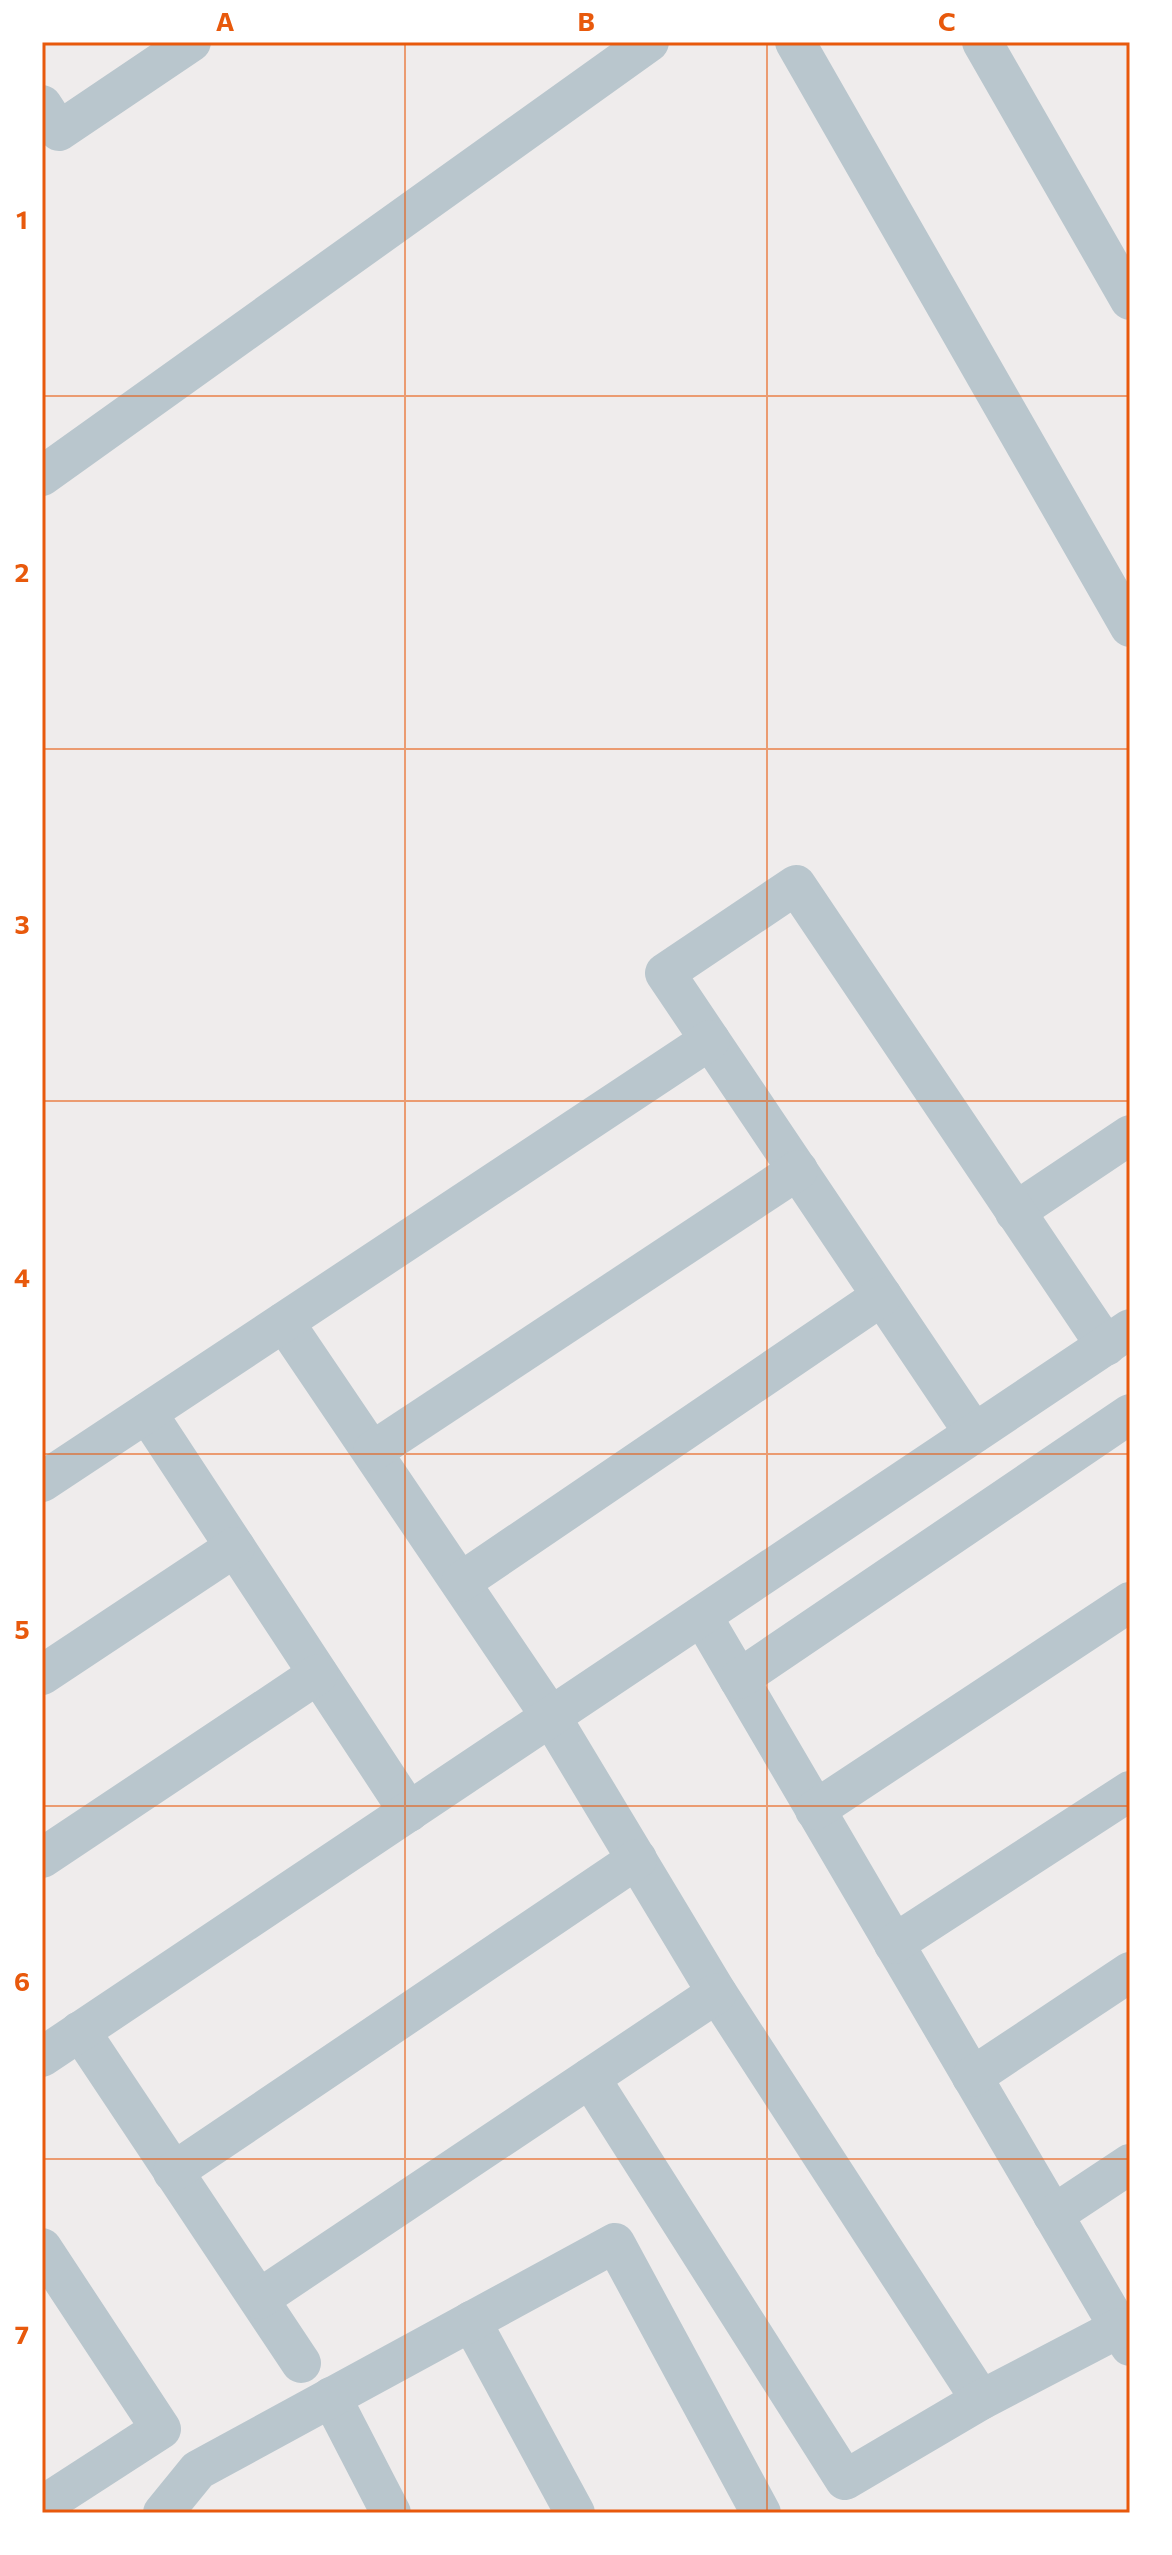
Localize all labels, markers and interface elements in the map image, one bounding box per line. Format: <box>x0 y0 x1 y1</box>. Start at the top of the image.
text: A <box>216 5 235 36</box>
text: B <box>577 5 595 36</box>
text: C <box>938 5 956 36</box>
text: 1 <box>16 203 28 234</box>
text: 2 <box>15 556 29 587</box>
text: 3 <box>14 908 30 939</box>
text: 4 <box>14 1261 30 1292</box>
text: 5 <box>14 1613 30 1644</box>
text: 6 <box>14 1965 30 1996</box>
text: 7 <box>15 2318 29 2349</box>

